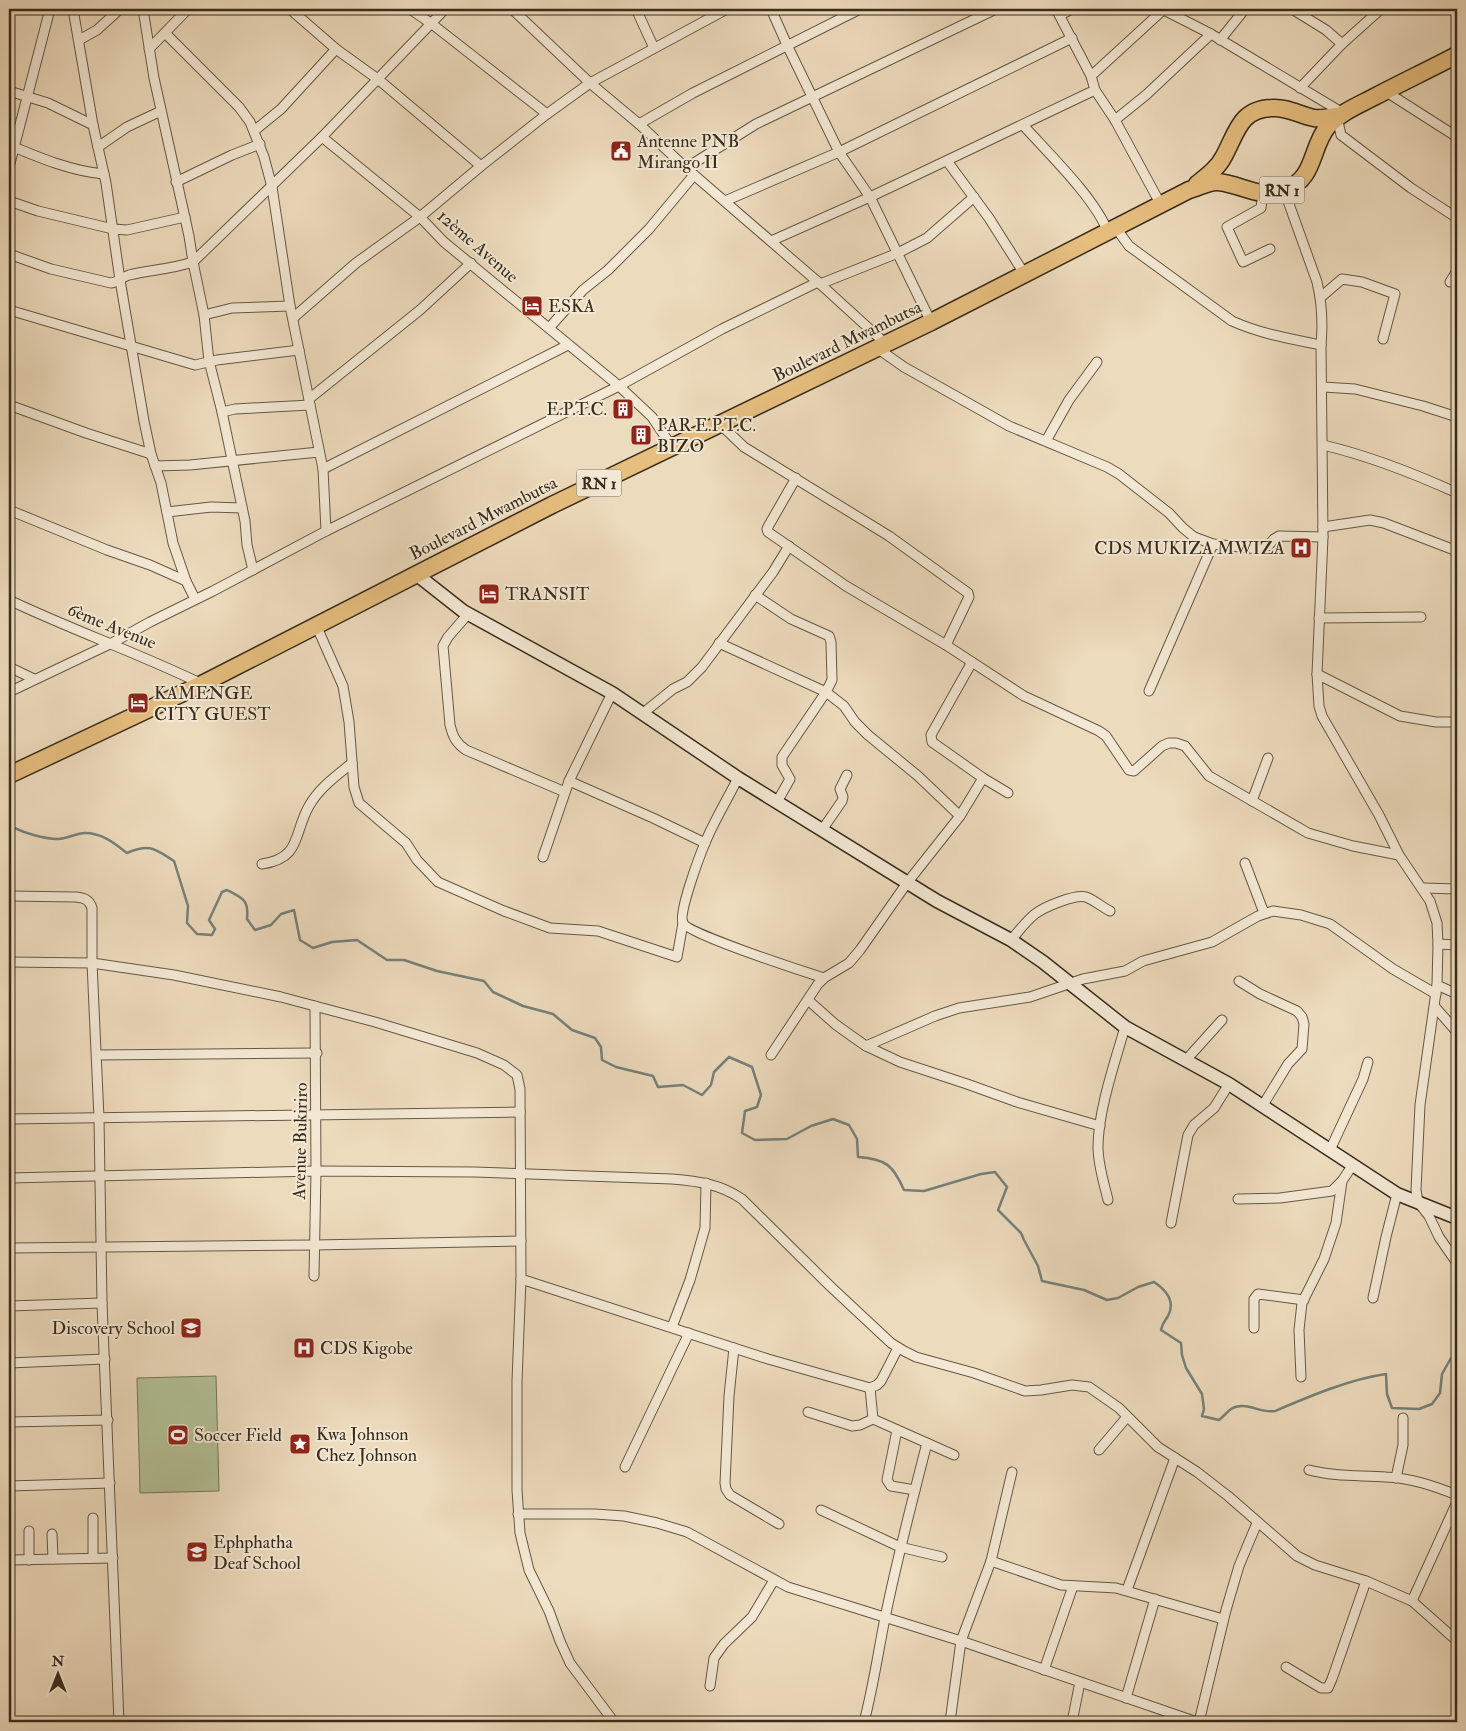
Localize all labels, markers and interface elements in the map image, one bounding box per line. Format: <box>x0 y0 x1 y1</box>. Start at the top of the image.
place label: Antenne PNB Mirango II <box>636 130 739 174</box>
public building icon: Antenne PNB Mirango II <box>609 139 633 163</box>
road number: RN 1 <box>1260 176 1304 204</box>
street label: 12ème Avenue <box>432 205 523 288</box>
hotel icon: ESKA <box>520 294 544 318</box>
place label: ESKA <box>548 295 596 318</box>
street label: Boulevard Mwambutsa <box>769 295 926 387</box>
building icon: E.P.T.C. <box>611 397 635 421</box>
place label: E.P.T.C. <box>546 398 607 421</box>
place label: PAR E.P.T.C. BIZO <box>657 414 756 458</box>
building icon: PAR E.P.T.C. BIZO <box>629 423 653 447</box>
road number: RN 1 <box>576 469 622 496</box>
street label: Boulevard Mwambutsa <box>405 471 562 566</box>
hospital icon: CDS MUKIZA MWIZA <box>1289 536 1313 560</box>
place label: CDS MUKIZA MWIZA <box>1094 537 1286 560</box>
hotel icon: TRANSIT <box>477 582 501 606</box>
place label: TRANSIT <box>505 583 590 606</box>
street label: 6ème Avenue <box>64 598 160 655</box>
place label: KAMENGE CITY GUEST <box>154 682 271 726</box>
hotel icon: KAMENGE CITY GUEST <box>126 691 150 715</box>
street label: Avenue Bukiriro <box>288 1082 313 1201</box>
school or university icon: Discovery School <box>179 1316 203 1340</box>
place label: Discovery School <box>52 1317 175 1340</box>
hospital icon: CDS Kigobe <box>292 1336 316 1360</box>
place label: CDS Kigobe <box>320 1337 413 1360</box>
sports icon: Soccer Field <box>166 1423 190 1447</box>
place label: Kwa Johnson Chez Johnson <box>316 1423 417 1467</box>
place label: Soccer Field <box>194 1424 282 1447</box>
place icon: Kwa Johnson Chez Johnson <box>288 1432 312 1456</box>
place label: Ephphatha Deaf School <box>213 1531 301 1575</box>
school or university icon: Ephphatha Deaf School <box>185 1540 209 1564</box>
north arrow <box>32 1648 82 1698</box>
text: N <box>51 1653 65 1670</box>

